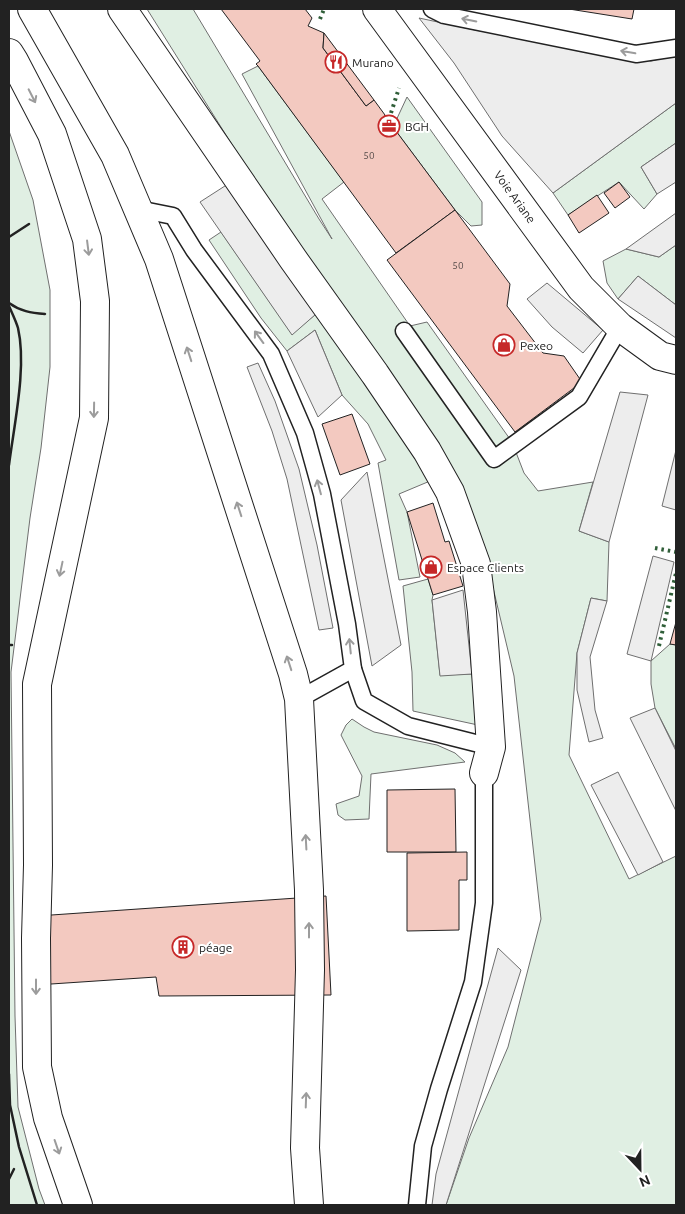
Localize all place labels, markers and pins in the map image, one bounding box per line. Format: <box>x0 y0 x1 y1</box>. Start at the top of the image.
restaurant icon: Murano <box>324 50 348 74</box>
place label: Murano <box>352 56 394 69</box>
office icon: BGH <box>377 114 401 138</box>
place label: BGH <box>405 120 429 133</box>
shop icon: Pexeo <box>492 333 516 357</box>
place label: Pexeo <box>520 339 553 352</box>
shop icon: Espace Clients <box>419 555 443 579</box>
place label: Espace Clients <box>447 561 524 574</box>
building icon: péage <box>171 935 195 959</box>
place label: péage <box>199 941 232 954</box>

